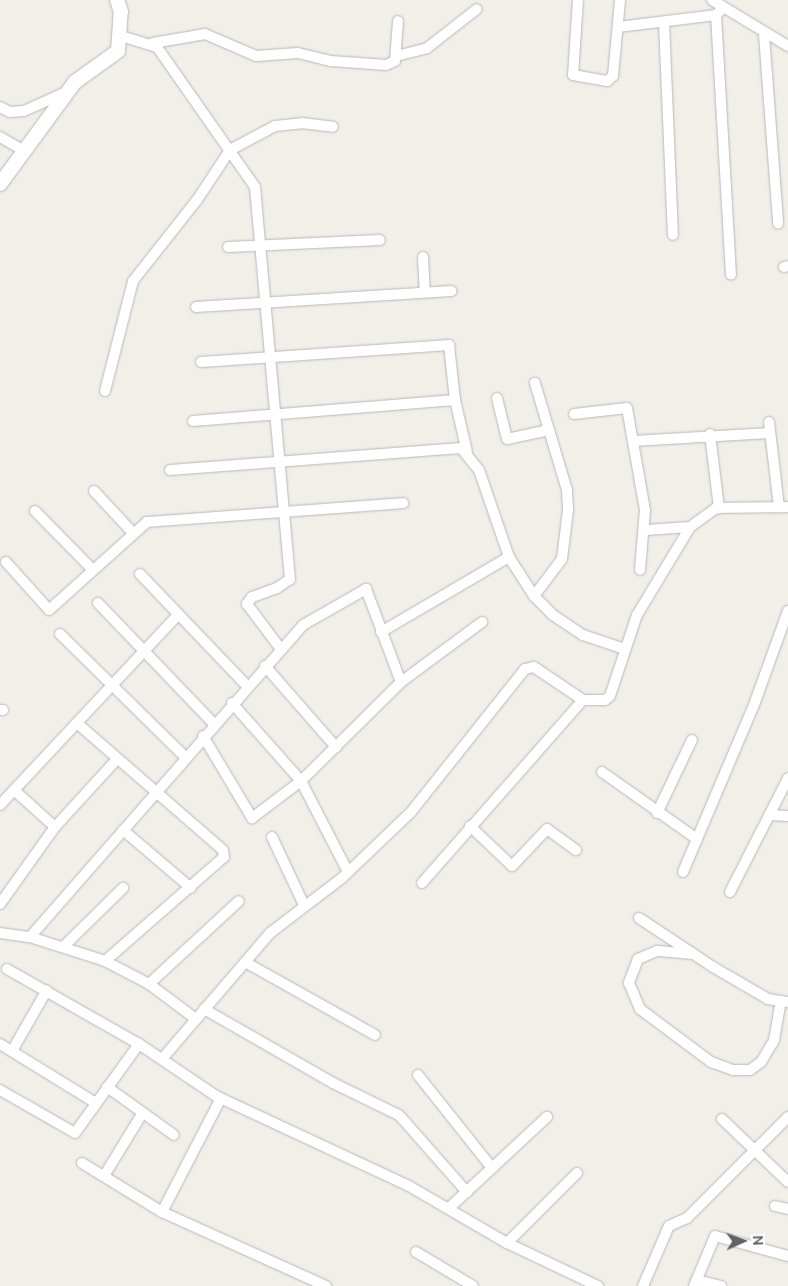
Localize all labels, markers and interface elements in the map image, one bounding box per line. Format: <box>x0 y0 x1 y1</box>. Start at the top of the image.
north arrow <box>718 1216 768 1266</box>
text: N <box>750 1235 766 1246</box>

